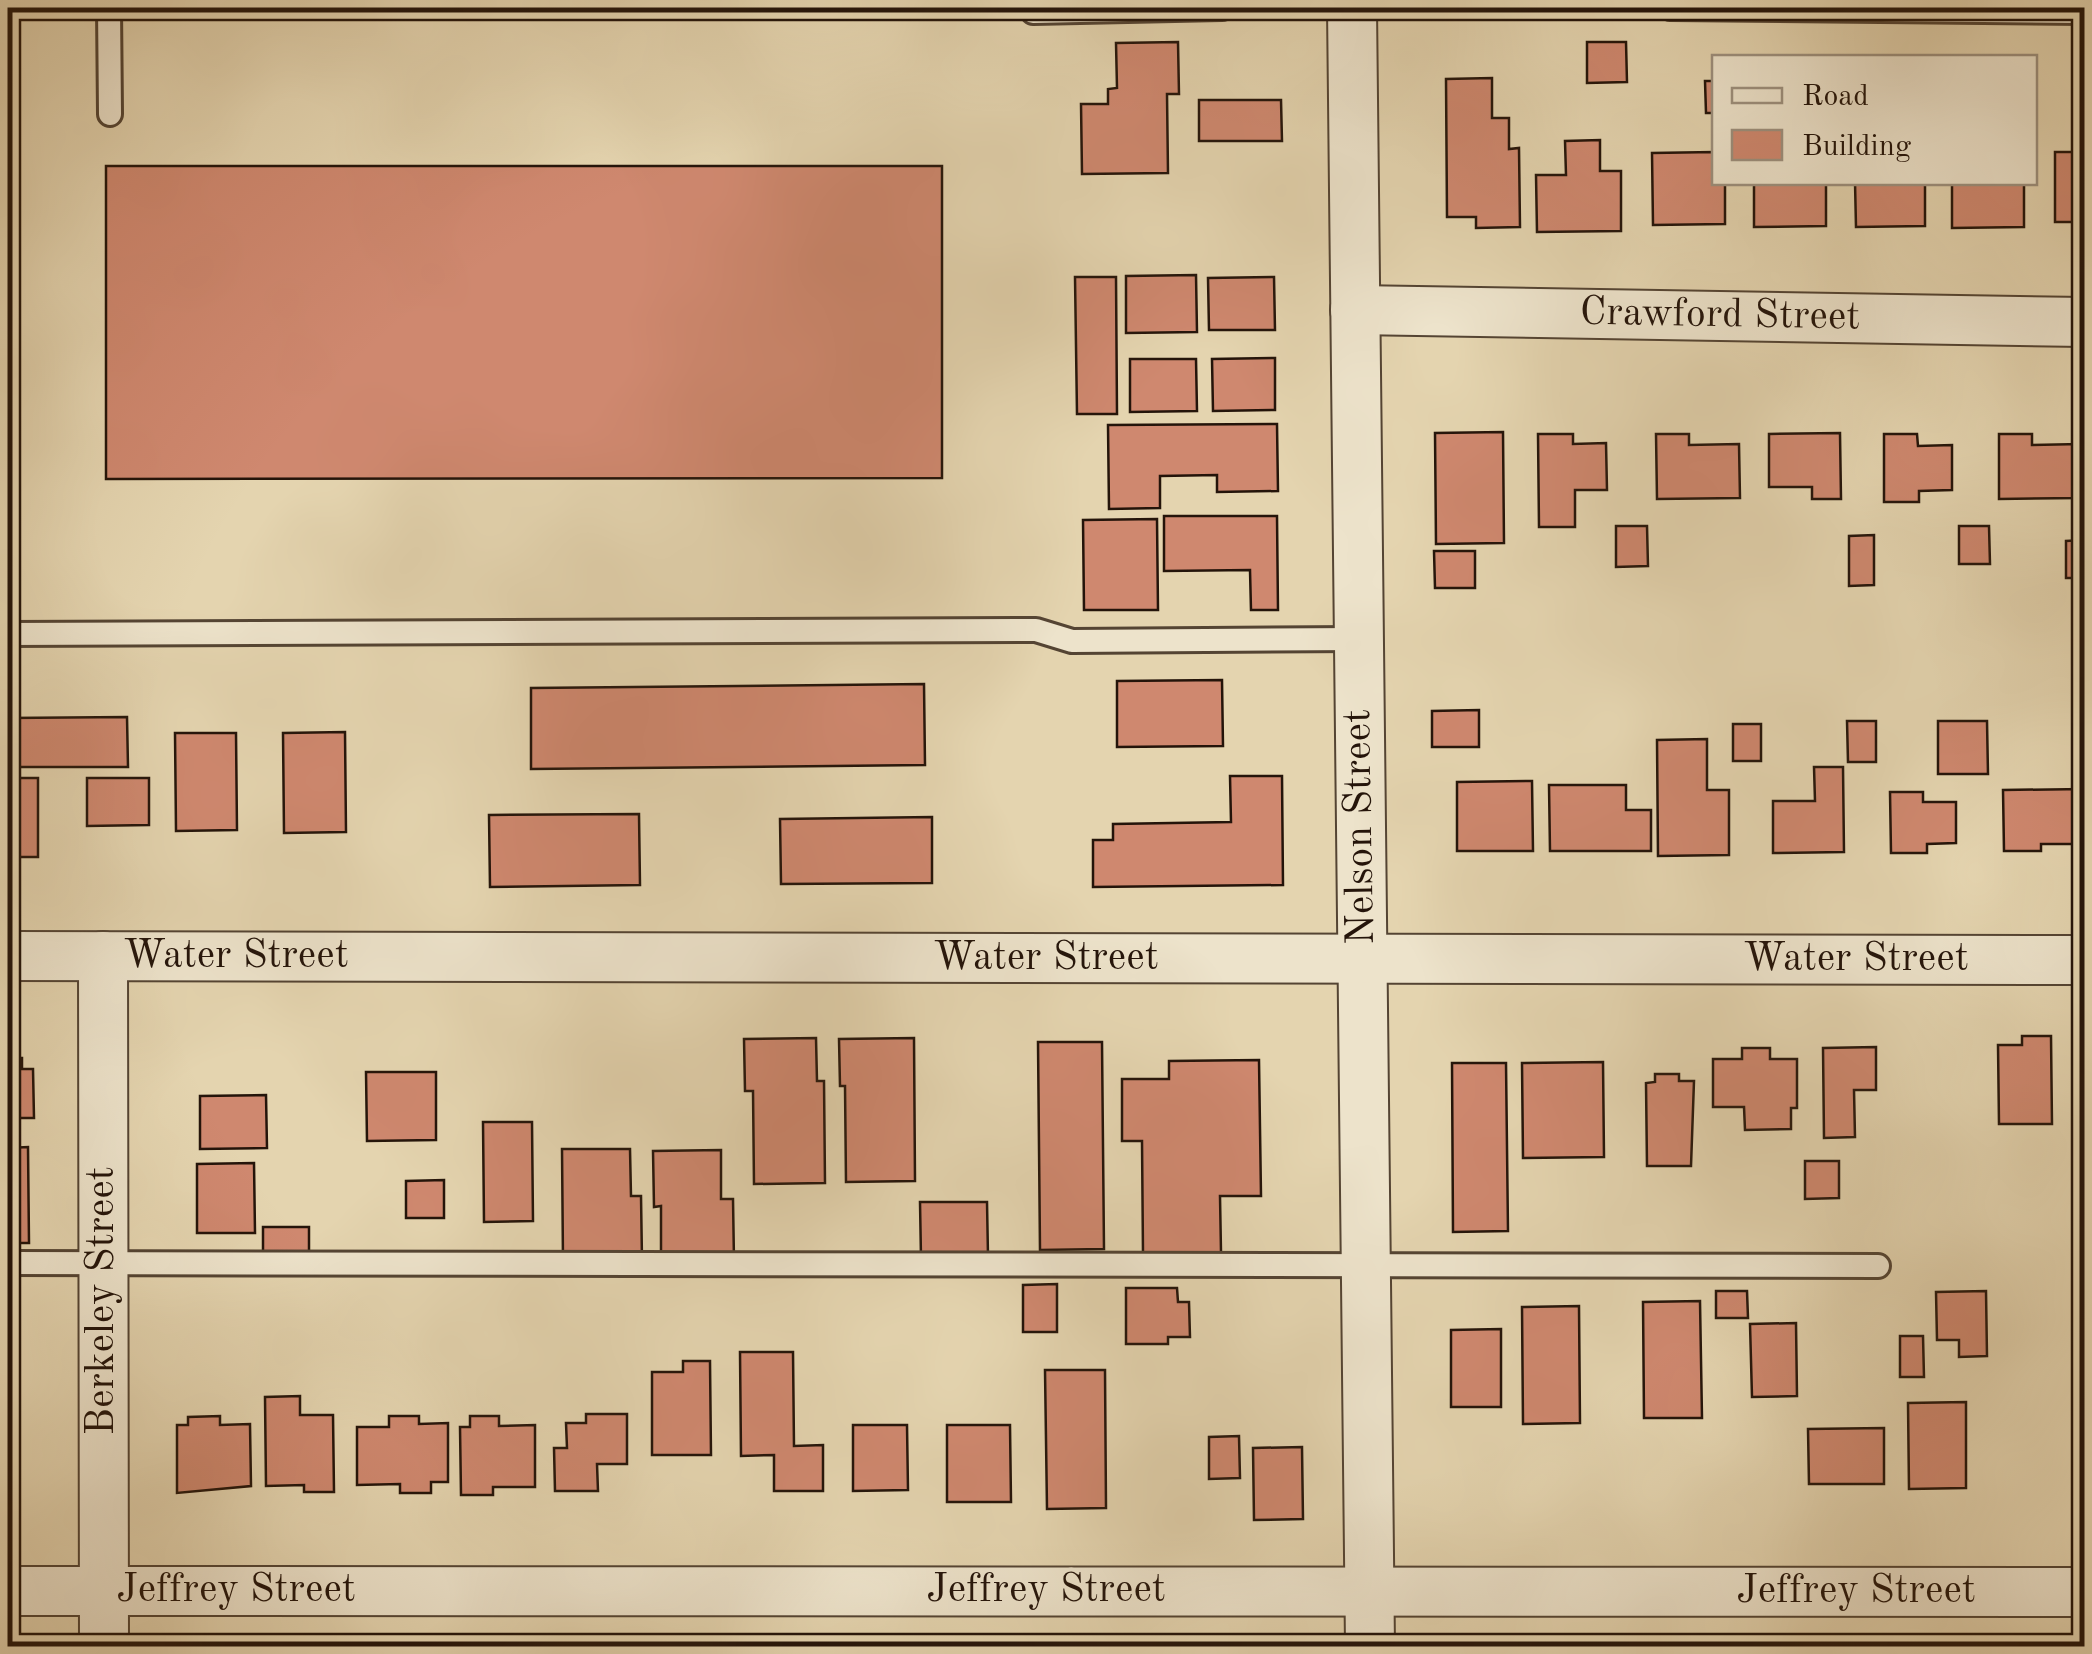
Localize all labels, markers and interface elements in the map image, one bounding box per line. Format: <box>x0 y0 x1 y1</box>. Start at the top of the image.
legend <box>1712 55 2037 185</box>
text: Road <box>1802 82 1869 112</box>
text: Building <box>1802 132 1911 162</box>
street label: Crawford Street <box>1579 294 1861 338</box>
street label: Nelson Street <box>1339 709 1383 945</box>
street label: Water Street <box>123 937 349 977</box>
street label: Water Street <box>933 939 1159 979</box>
street label: Water Street <box>1743 940 1969 980</box>
street label: Berkeley Street <box>83 1166 123 1436</box>
street label: Jeffrey Street <box>116 1571 356 1611</box>
street label: Jeffrey Street <box>926 1571 1166 1611</box>
street label: Jeffrey Street <box>1736 1572 1976 1612</box>

